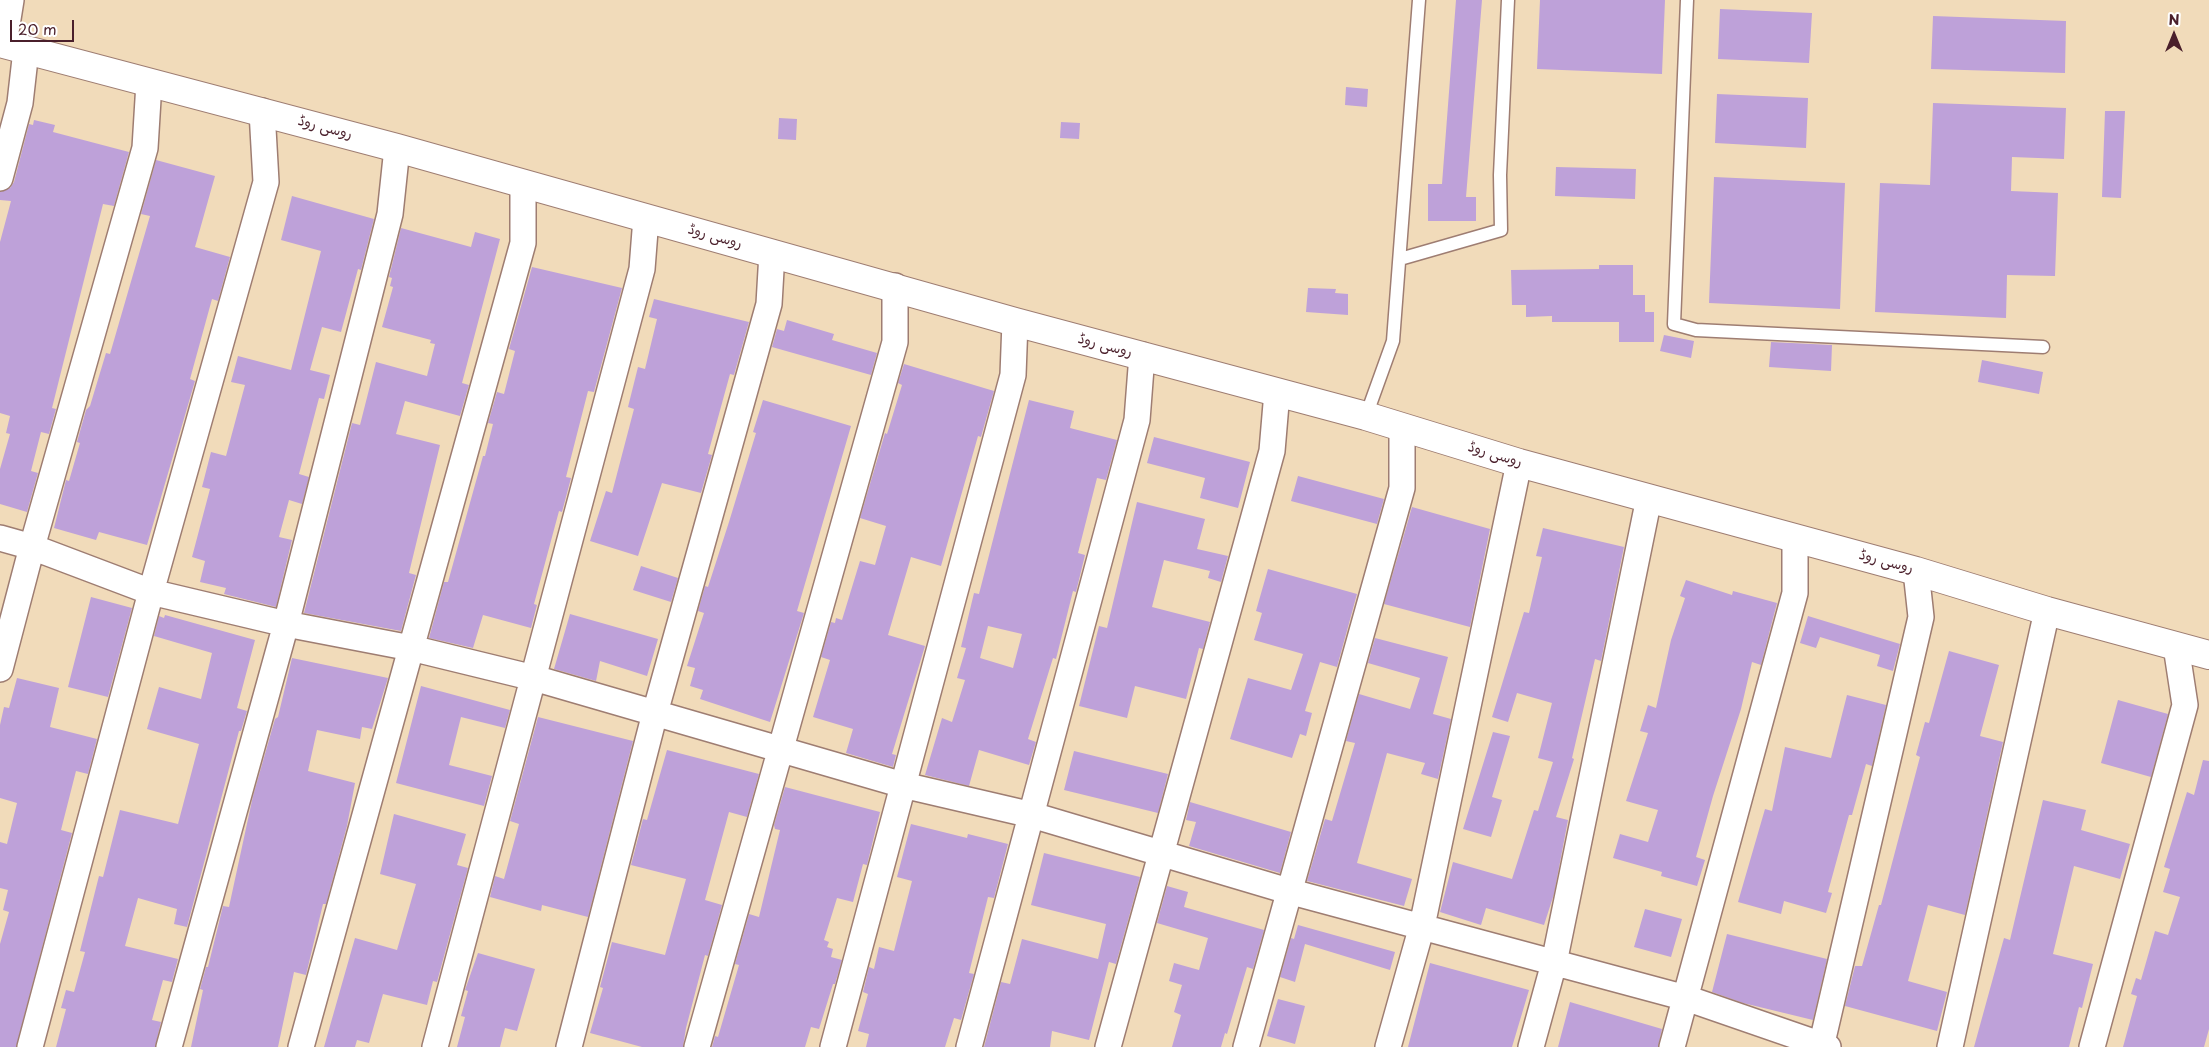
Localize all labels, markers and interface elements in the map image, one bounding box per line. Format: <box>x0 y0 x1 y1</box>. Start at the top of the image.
text: N <box>2168 9 2180 30</box>
scale bar <box>12 10 76 42</box>
north arrow <box>2149 10 2199 60</box>
text: 20 m <box>18 17 57 40</box>
street label: روسی روڈ <box>296 113 354 143</box>
street label: روسی روڈ <box>686 221 744 253</box>
street label: روسی روڈ <box>1076 331 1134 361</box>
street label: روسی روڈ <box>1466 439 1524 471</box>
street label: روسی روڈ <box>1857 547 1915 577</box>

